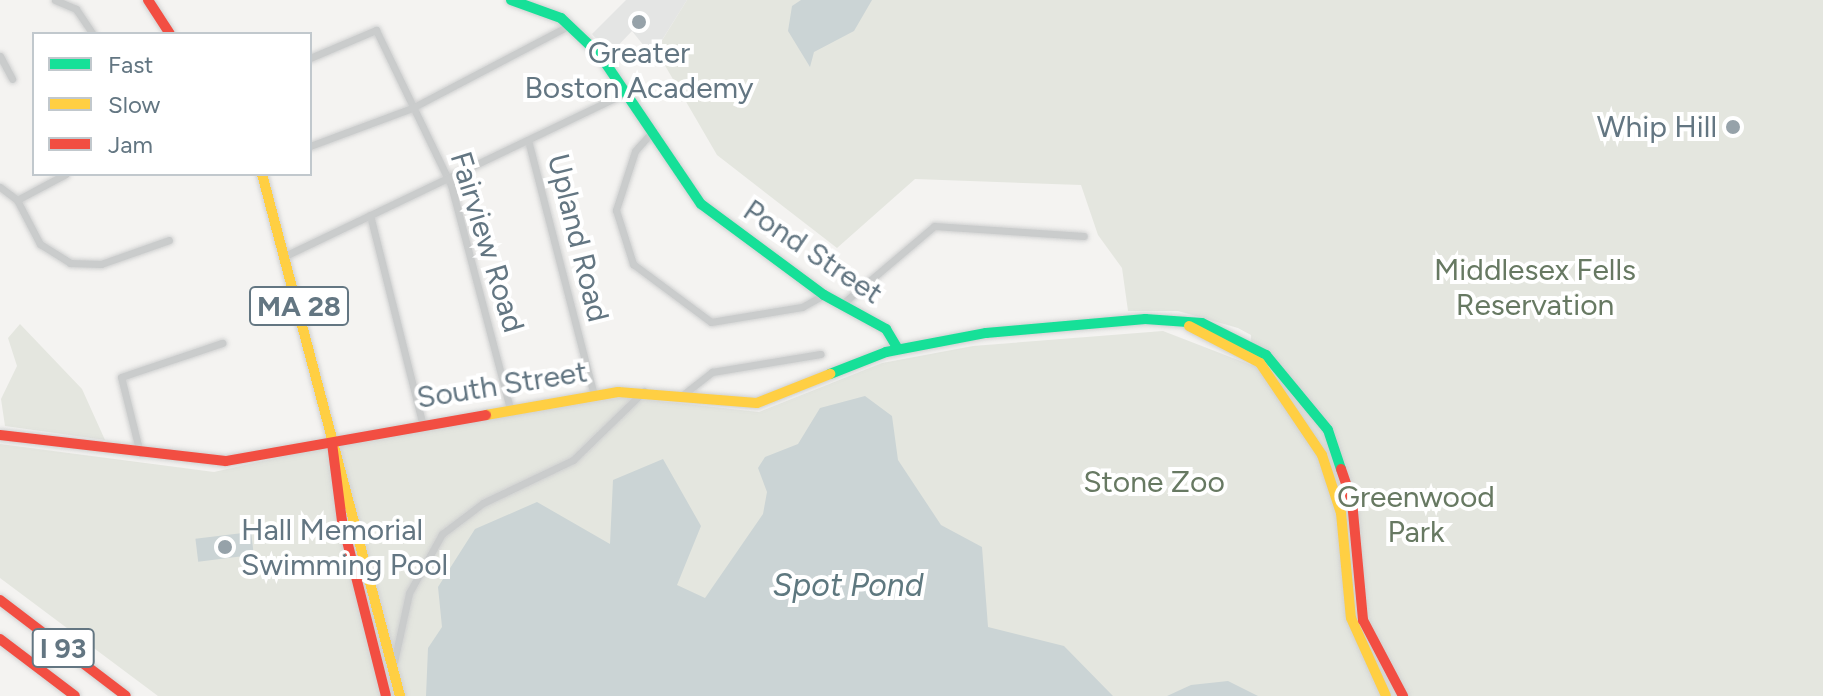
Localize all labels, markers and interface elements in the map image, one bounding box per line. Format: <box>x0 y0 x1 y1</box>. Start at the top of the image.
marker: Greater Boston Academy <box>630 13 648 31</box>
legend <box>32 32 312 176</box>
place label: Greater Boston Academy <box>524 35 754 106</box>
text: Fast <box>108 50 153 79</box>
text: Slow <box>108 90 160 119</box>
place label: Whip Hill <box>1597 109 1717 145</box>
marker: Whip Hill <box>1724 118 1742 136</box>
text: Jam <box>108 130 153 159</box>
street label: Fairview Road <box>442 147 532 337</box>
street label: Upland Road <box>540 150 616 326</box>
street label: Pond Street <box>737 192 889 312</box>
park label: Middlesex Fells Reservation <box>1434 252 1636 322</box>
road number: MA 28 <box>249 282 349 330</box>
street label: South Street <box>414 354 590 416</box>
park label: Stone Zoo <box>1083 464 1225 500</box>
park label: Greenwood Park <box>1337 479 1495 550</box>
place label: Hall Memorial Swimming Pool <box>241 512 448 582</box>
marker: Hall Memorial Swimming Pool <box>216 538 234 556</box>
water label: Spot Pond <box>773 566 923 604</box>
road number: I 93 <box>31 624 95 672</box>

